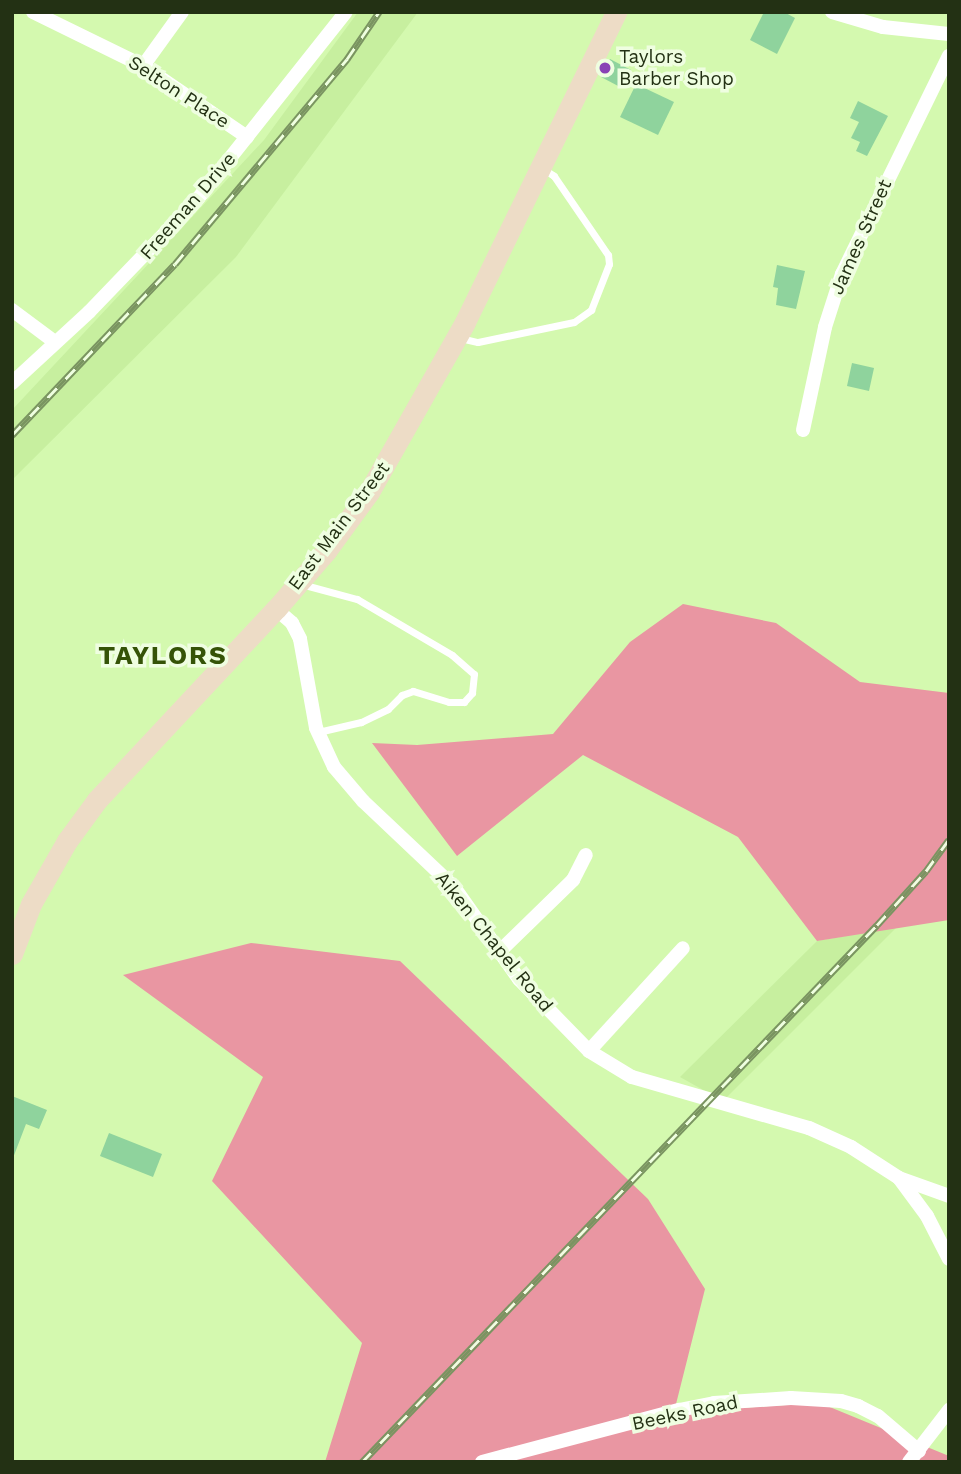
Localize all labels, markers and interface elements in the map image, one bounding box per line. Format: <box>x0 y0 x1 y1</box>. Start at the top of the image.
place label: Taylors Barber Shop <box>619 46 734 90</box>
street label: Selton Place <box>124 51 234 133</box>
marker: Taylors Barber Shop <box>597 60 613 76</box>
street label: Freeman Drive <box>135 148 241 264</box>
street label: James Street <box>825 176 897 298</box>
street label: East Main Street <box>283 457 395 595</box>
district label: TAYLORS <box>99 640 227 672</box>
street label: Aiken Chapel Road <box>430 867 558 1017</box>
street label: Beeks Road <box>630 1391 740 1435</box>

